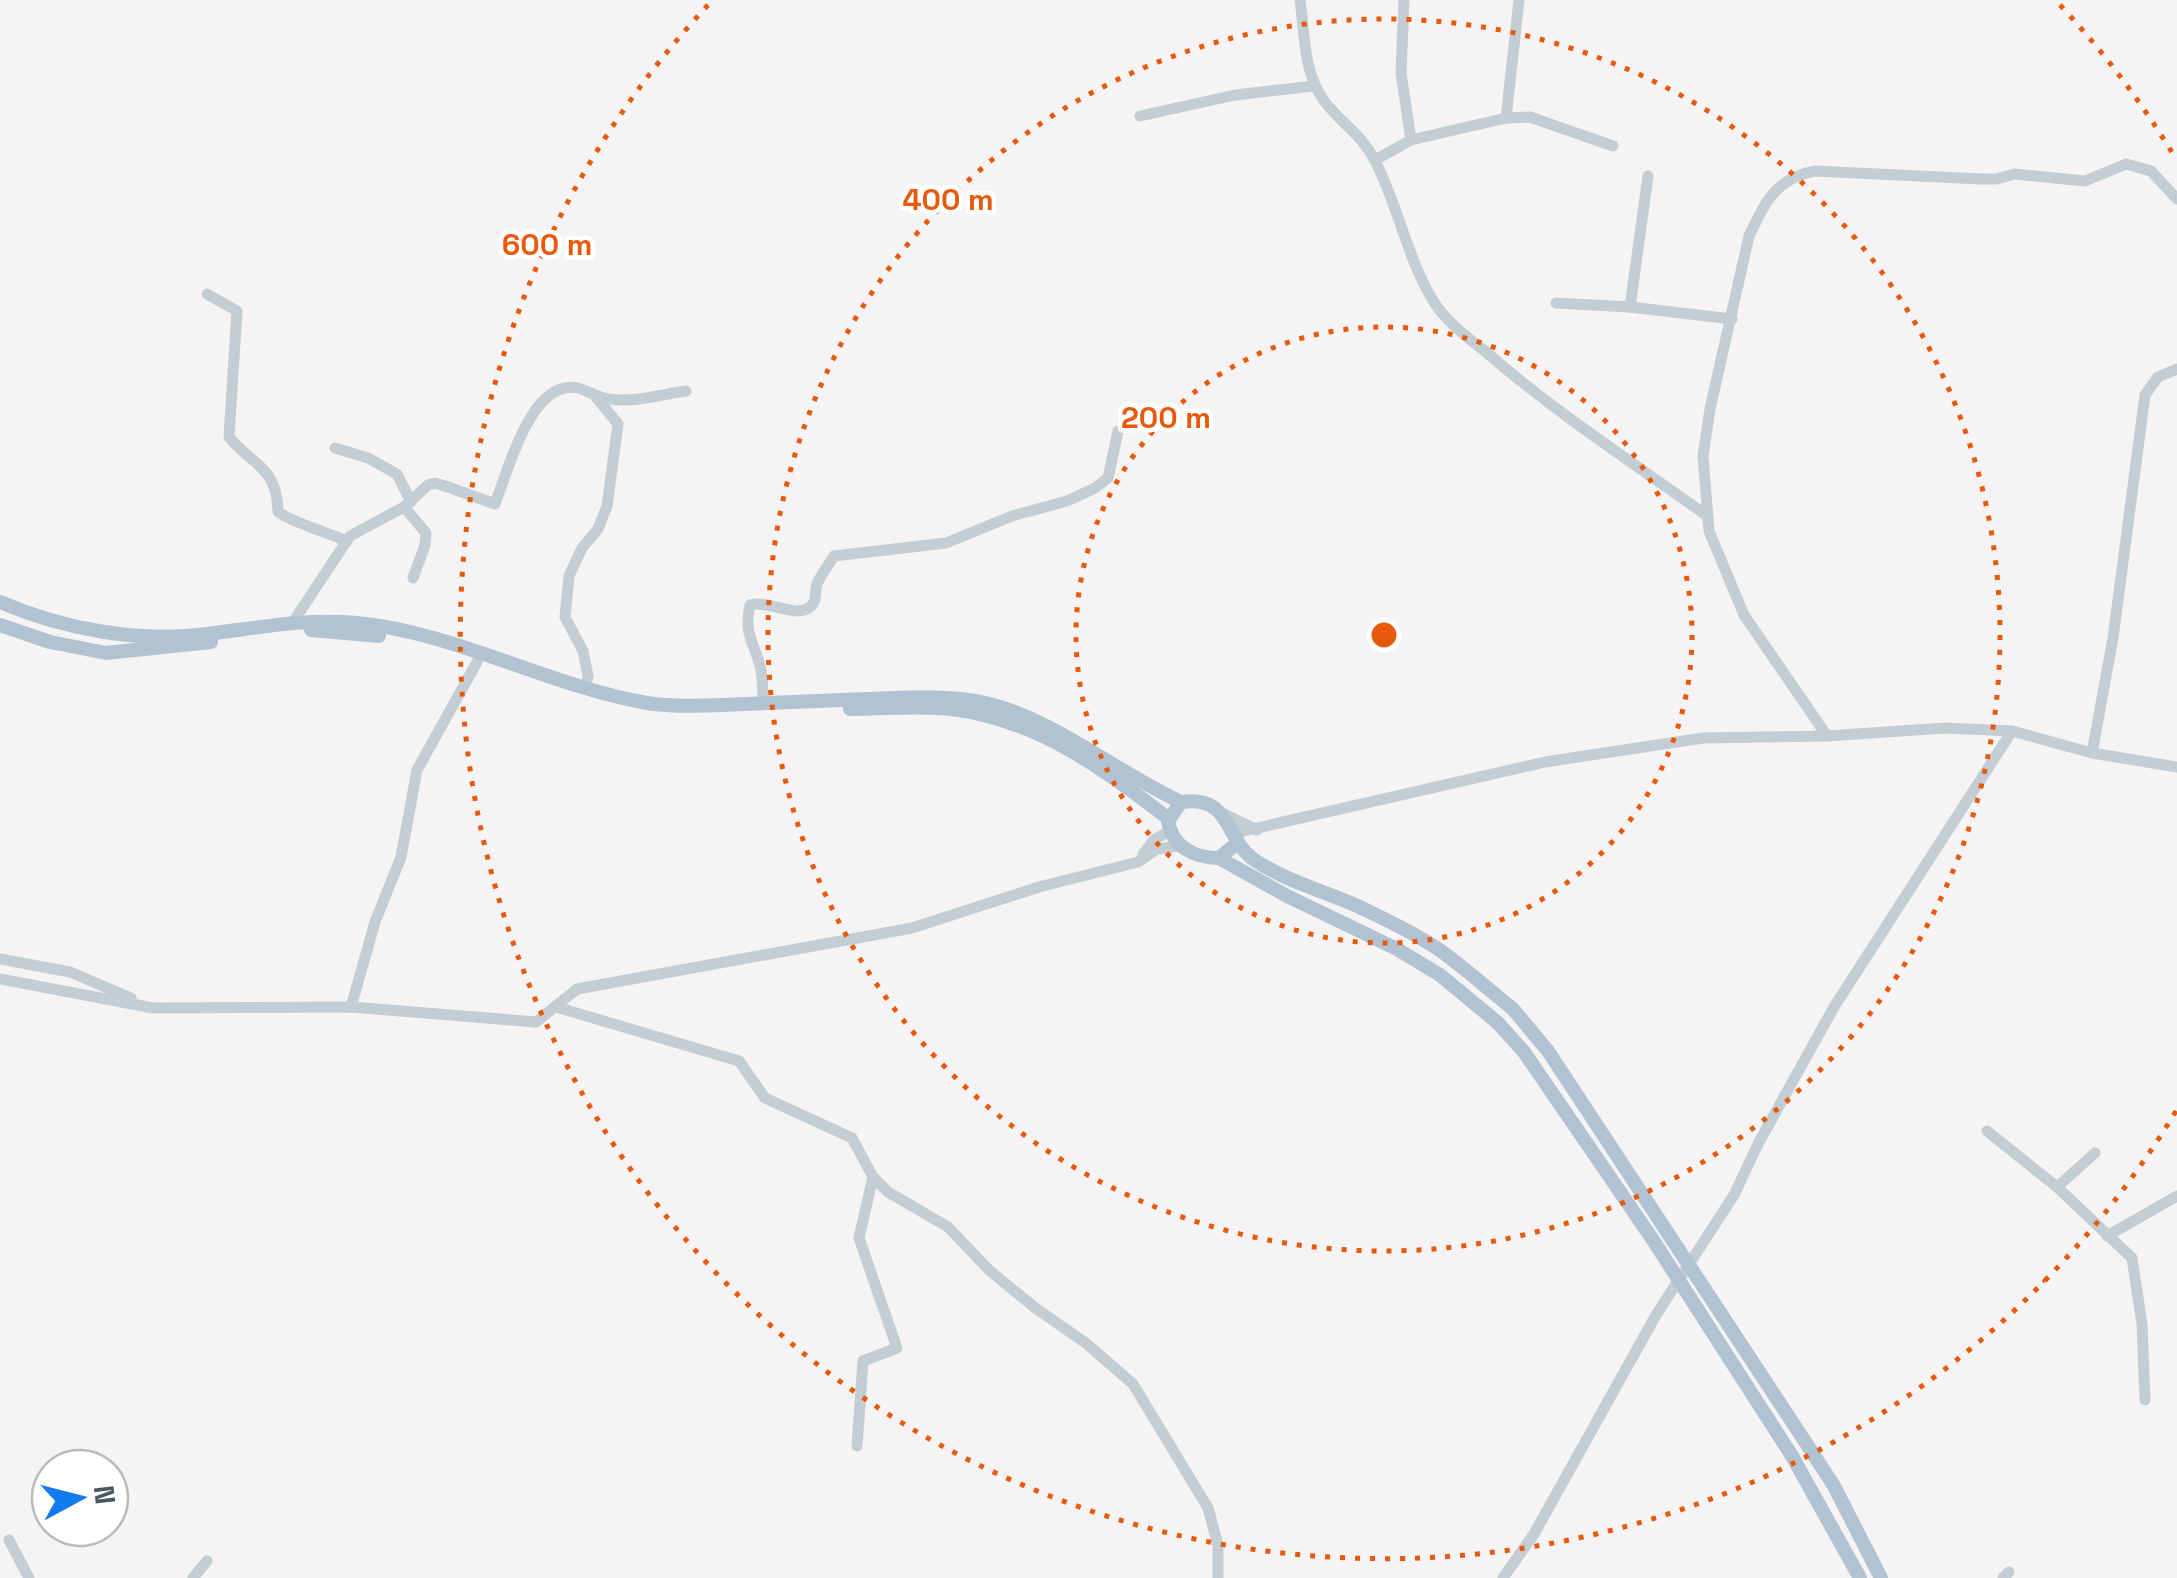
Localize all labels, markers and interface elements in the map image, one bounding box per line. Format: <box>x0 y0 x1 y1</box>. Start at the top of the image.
text: 400 m <box>902 180 994 219</box>
text: 600 m <box>502 225 592 264</box>
text: 200 m <box>1121 398 1211 437</box>
centre of rings <box>1366 617 1402 653</box>
north arrow <box>30 1448 130 1548</box>
text: N <box>86 1483 124 1506</box>

